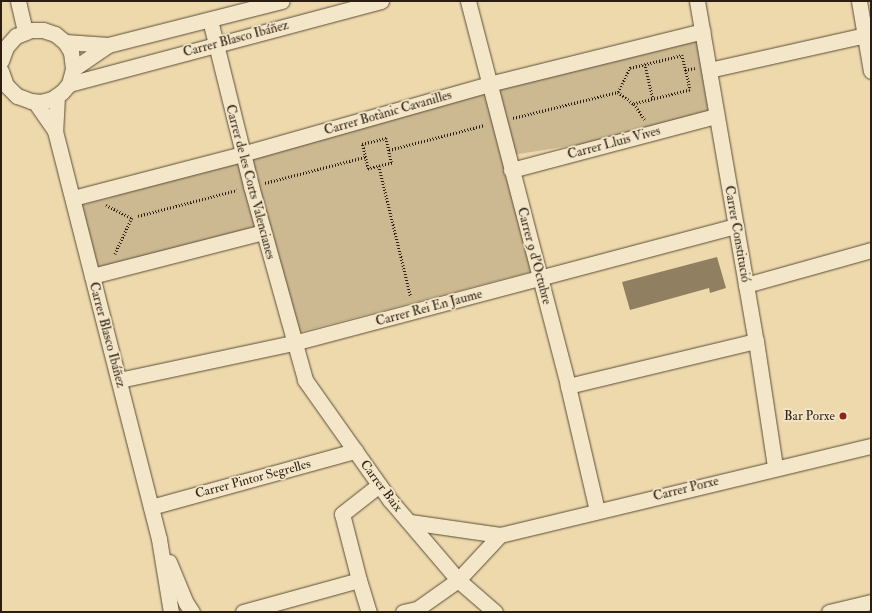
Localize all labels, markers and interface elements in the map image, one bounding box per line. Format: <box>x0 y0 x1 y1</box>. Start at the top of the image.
street label: Carrer Blasco Ibáñez <box>182 17 290 61</box>
street label: Carrer Botànic Cavanilles <box>322 87 454 139</box>
street label: Carrer de les Corts Valencianes <box>222 103 278 261</box>
street label: Carrer Lluis Vives <box>566 123 662 163</box>
street label: Carrer Constitució <box>721 184 753 284</box>
street label: Carrer 9 d'Octubre <box>514 206 554 306</box>
street label: Carrer Blasco Ibáñez <box>85 281 129 389</box>
street label: Carrer Rei En Jaume <box>374 286 484 330</box>
place label: Bar Porxe <box>784 408 835 424</box>
marker: Bar Porxe <box>838 411 848 421</box>
street label: Carrer Pintor Segrelles <box>194 456 312 502</box>
street label: Carrer Baix <box>357 457 405 515</box>
street label: Carrer Porxe <box>652 473 720 505</box>

